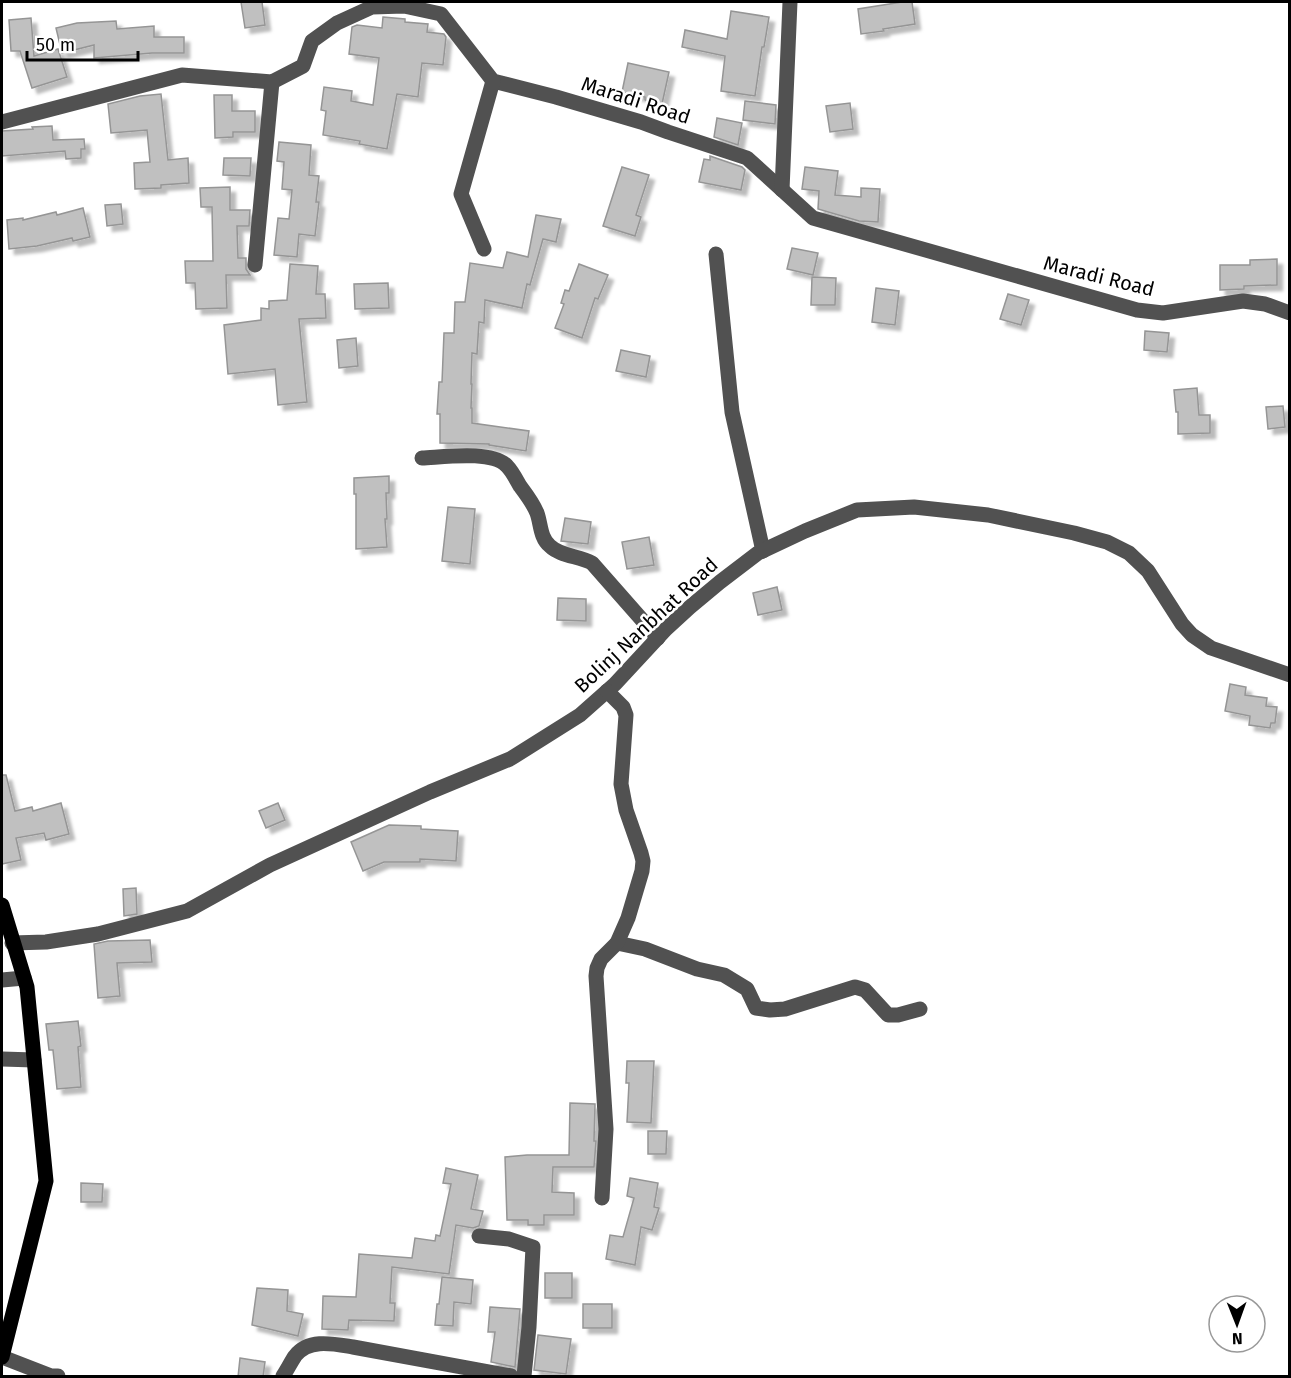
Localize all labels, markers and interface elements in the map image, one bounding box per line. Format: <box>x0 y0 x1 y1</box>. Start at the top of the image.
scale bar <box>27 24 138 62</box>
text: 50 m <box>36 34 75 56</box>
street label: Maradi Road <box>578 71 694 129</box>
street label: Maradi Road <box>1041 251 1157 301</box>
street label: Bolinj Nanbhat Road <box>569 552 723 698</box>
north arrow <box>1207 1294 1267 1354</box>
text: N <box>1232 1329 1243 1348</box>

